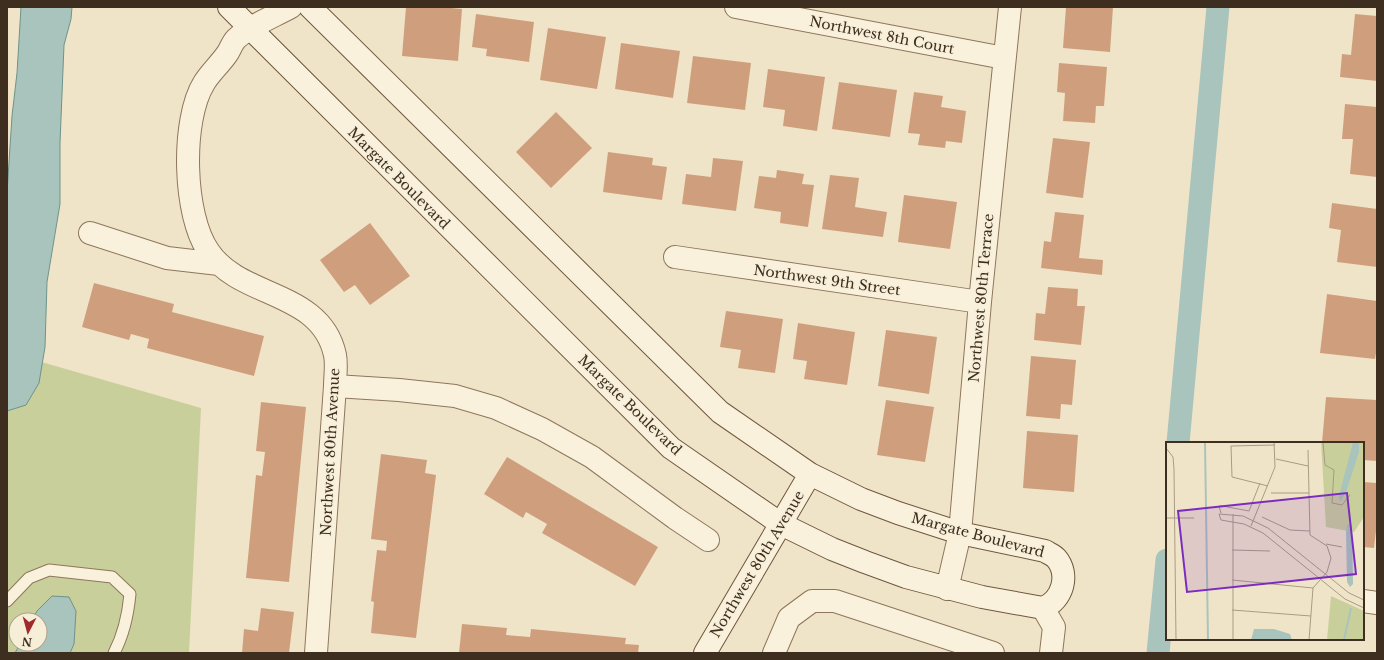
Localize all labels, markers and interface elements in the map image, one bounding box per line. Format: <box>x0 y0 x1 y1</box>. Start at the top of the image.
street label: Northwest 8th Court <box>808 12 957 58</box>
street label: Margate Boulevard <box>344 123 454 233</box>
street label: Northwest 80th Terrace <box>965 213 997 383</box>
street label: Northwest 9th Street <box>752 261 902 299</box>
street label: Margate Boulevard <box>574 351 686 459</box>
street label: Northwest 80th Avenue <box>317 368 343 536</box>
inset map <box>1166 442 1364 640</box>
street label: Northwest 80th Avenue <box>706 487 808 641</box>
street label: Margate Boulevard <box>910 509 1047 562</box>
north arrow <box>8 612 48 652</box>
text: N <box>20 634 33 649</box>

